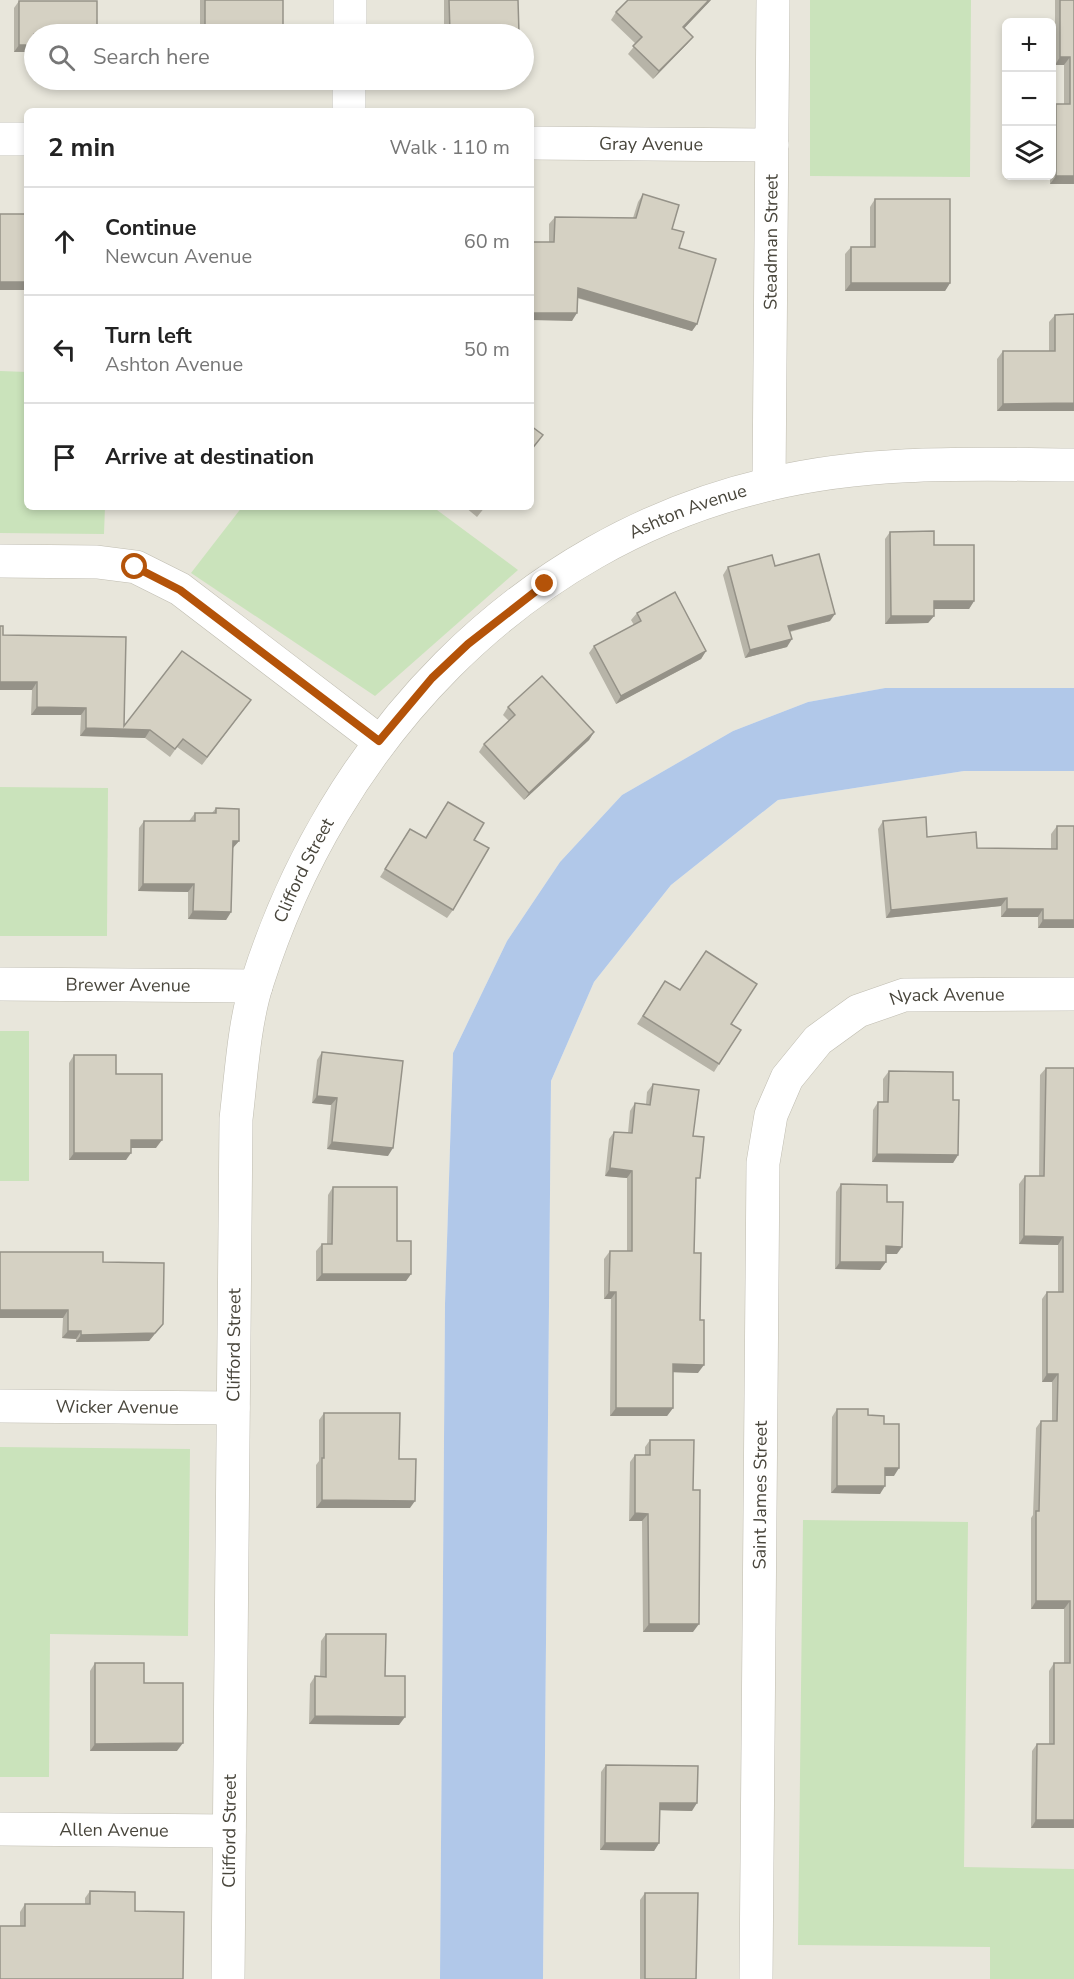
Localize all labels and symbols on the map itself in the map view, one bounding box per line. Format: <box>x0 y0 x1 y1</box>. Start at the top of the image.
street label: Gray Avenue <box>599 132 703 156</box>
street label: Steadman Street <box>758 173 784 310</box>
street label: Ashton Avenue <box>625 478 749 544</box>
route start <box>121 553 147 579</box>
route end <box>531 570 557 596</box>
street label: Clifford Street <box>268 813 340 926</box>
street label: Brewer Avenue <box>65 973 191 997</box>
street label: Nyack Avenue <box>886 982 1005 1011</box>
street label: Clifford Street <box>221 1287 246 1402</box>
street label: Wicker Avenue <box>55 1394 179 1420</box>
street label: Saint James Street <box>748 1420 773 1570</box>
street label: Clifford Street <box>217 1773 242 1888</box>
street label: Allen Avenue <box>59 1818 169 1842</box>

